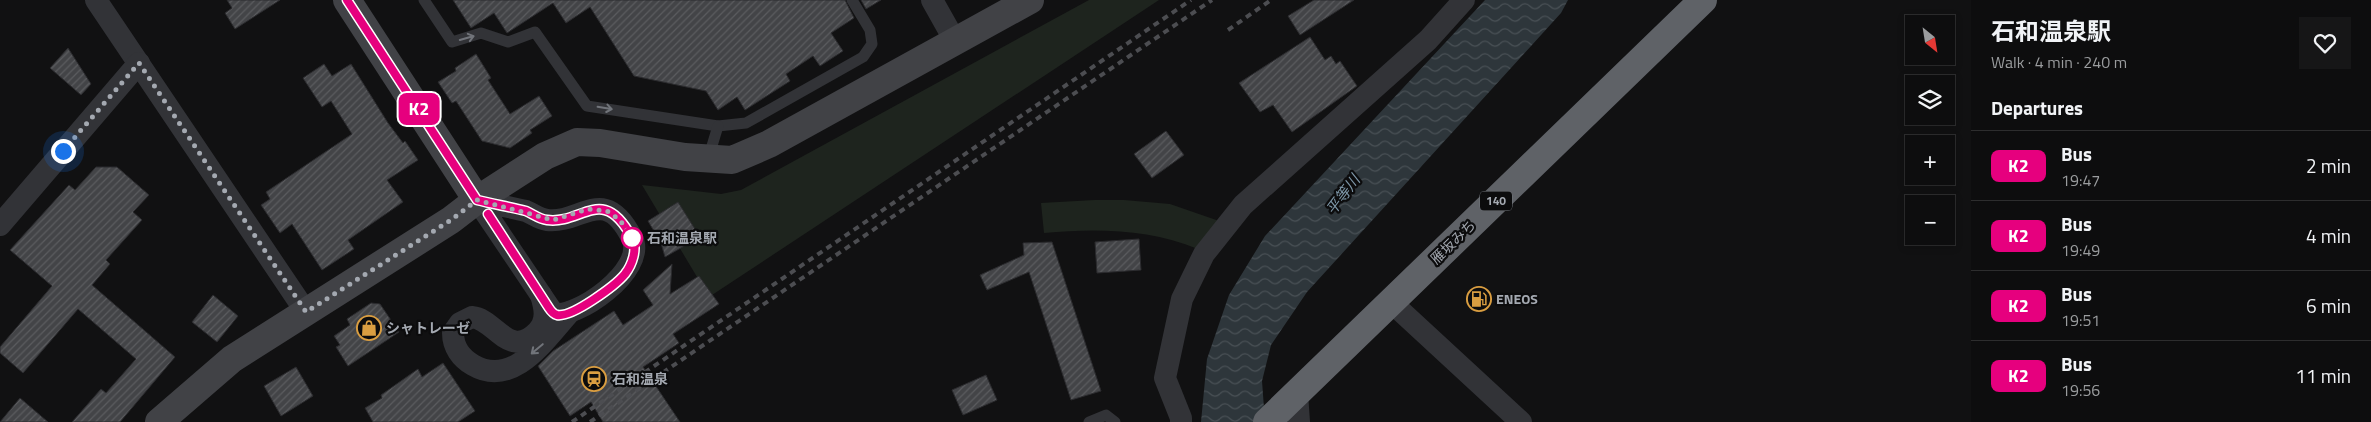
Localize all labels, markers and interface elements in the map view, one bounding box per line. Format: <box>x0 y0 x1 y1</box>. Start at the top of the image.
text: 石和温泉駅 <box>1991 13 2111 49</box>
north arrow <box>1905 15 1955 65</box>
map controls <box>1905 15 1955 245</box>
button: heart <box>2299 17 2351 69</box>
one-way arrow <box>459 32 475 42</box>
text: Walk · 4 min · 240 m <box>1991 50 2127 74</box>
button: layers <box>1905 75 1955 125</box>
line badge: K2 <box>396 93 442 125</box>
text: Departures <box>1991 93 2083 122</box>
text: K2 <box>409 95 429 122</box>
one-way arrow <box>596 104 612 114</box>
button: + <box>1905 135 1955 185</box>
your location <box>51 139 76 164</box>
text: Bus <box>2061 139 2092 168</box>
text: 2 min <box>2306 151 2351 180</box>
text: K2 <box>2008 152 2029 179</box>
water label: 平等川 <box>1320 168 1367 220</box>
text: 19:47 <box>2061 168 2100 192</box>
road number: 140 <box>1480 192 1512 210</box>
button: − <box>1905 195 1955 245</box>
text: Bus <box>2061 209 2092 238</box>
street label: 雁坂みち <box>1425 215 1480 269</box>
text: 4 min <box>2306 221 2351 250</box>
text: K2 <box>2008 222 2029 249</box>
marker: 石和温泉駅 <box>621 227 643 249</box>
place label: 石和温泉駅 <box>647 227 717 248</box>
text: 19:49 <box>2061 238 2100 262</box>
text: Bus <box>2061 279 2092 308</box>
fuel station icon: ENEOS <box>1466 286 1492 312</box>
place label: ENEOS <box>1496 288 1538 309</box>
text: 6 min <box>2306 291 2351 320</box>
text: K2 <box>2008 292 2029 319</box>
text: 19:51 <box>2061 308 2100 332</box>
shop icon: シャトレーゼ <box>356 315 382 341</box>
place label: シャトレーゼ <box>386 317 470 338</box>
one-way arrow <box>531 343 544 354</box>
text: Bus <box>2061 349 2092 378</box>
text: 11 min <box>2295 361 2351 390</box>
text: K2 <box>2008 362 2029 389</box>
station icon: 石和温泉 <box>581 366 607 392</box>
place label: 石和温泉 <box>612 368 668 389</box>
text: 19:56 <box>2061 378 2100 402</box>

